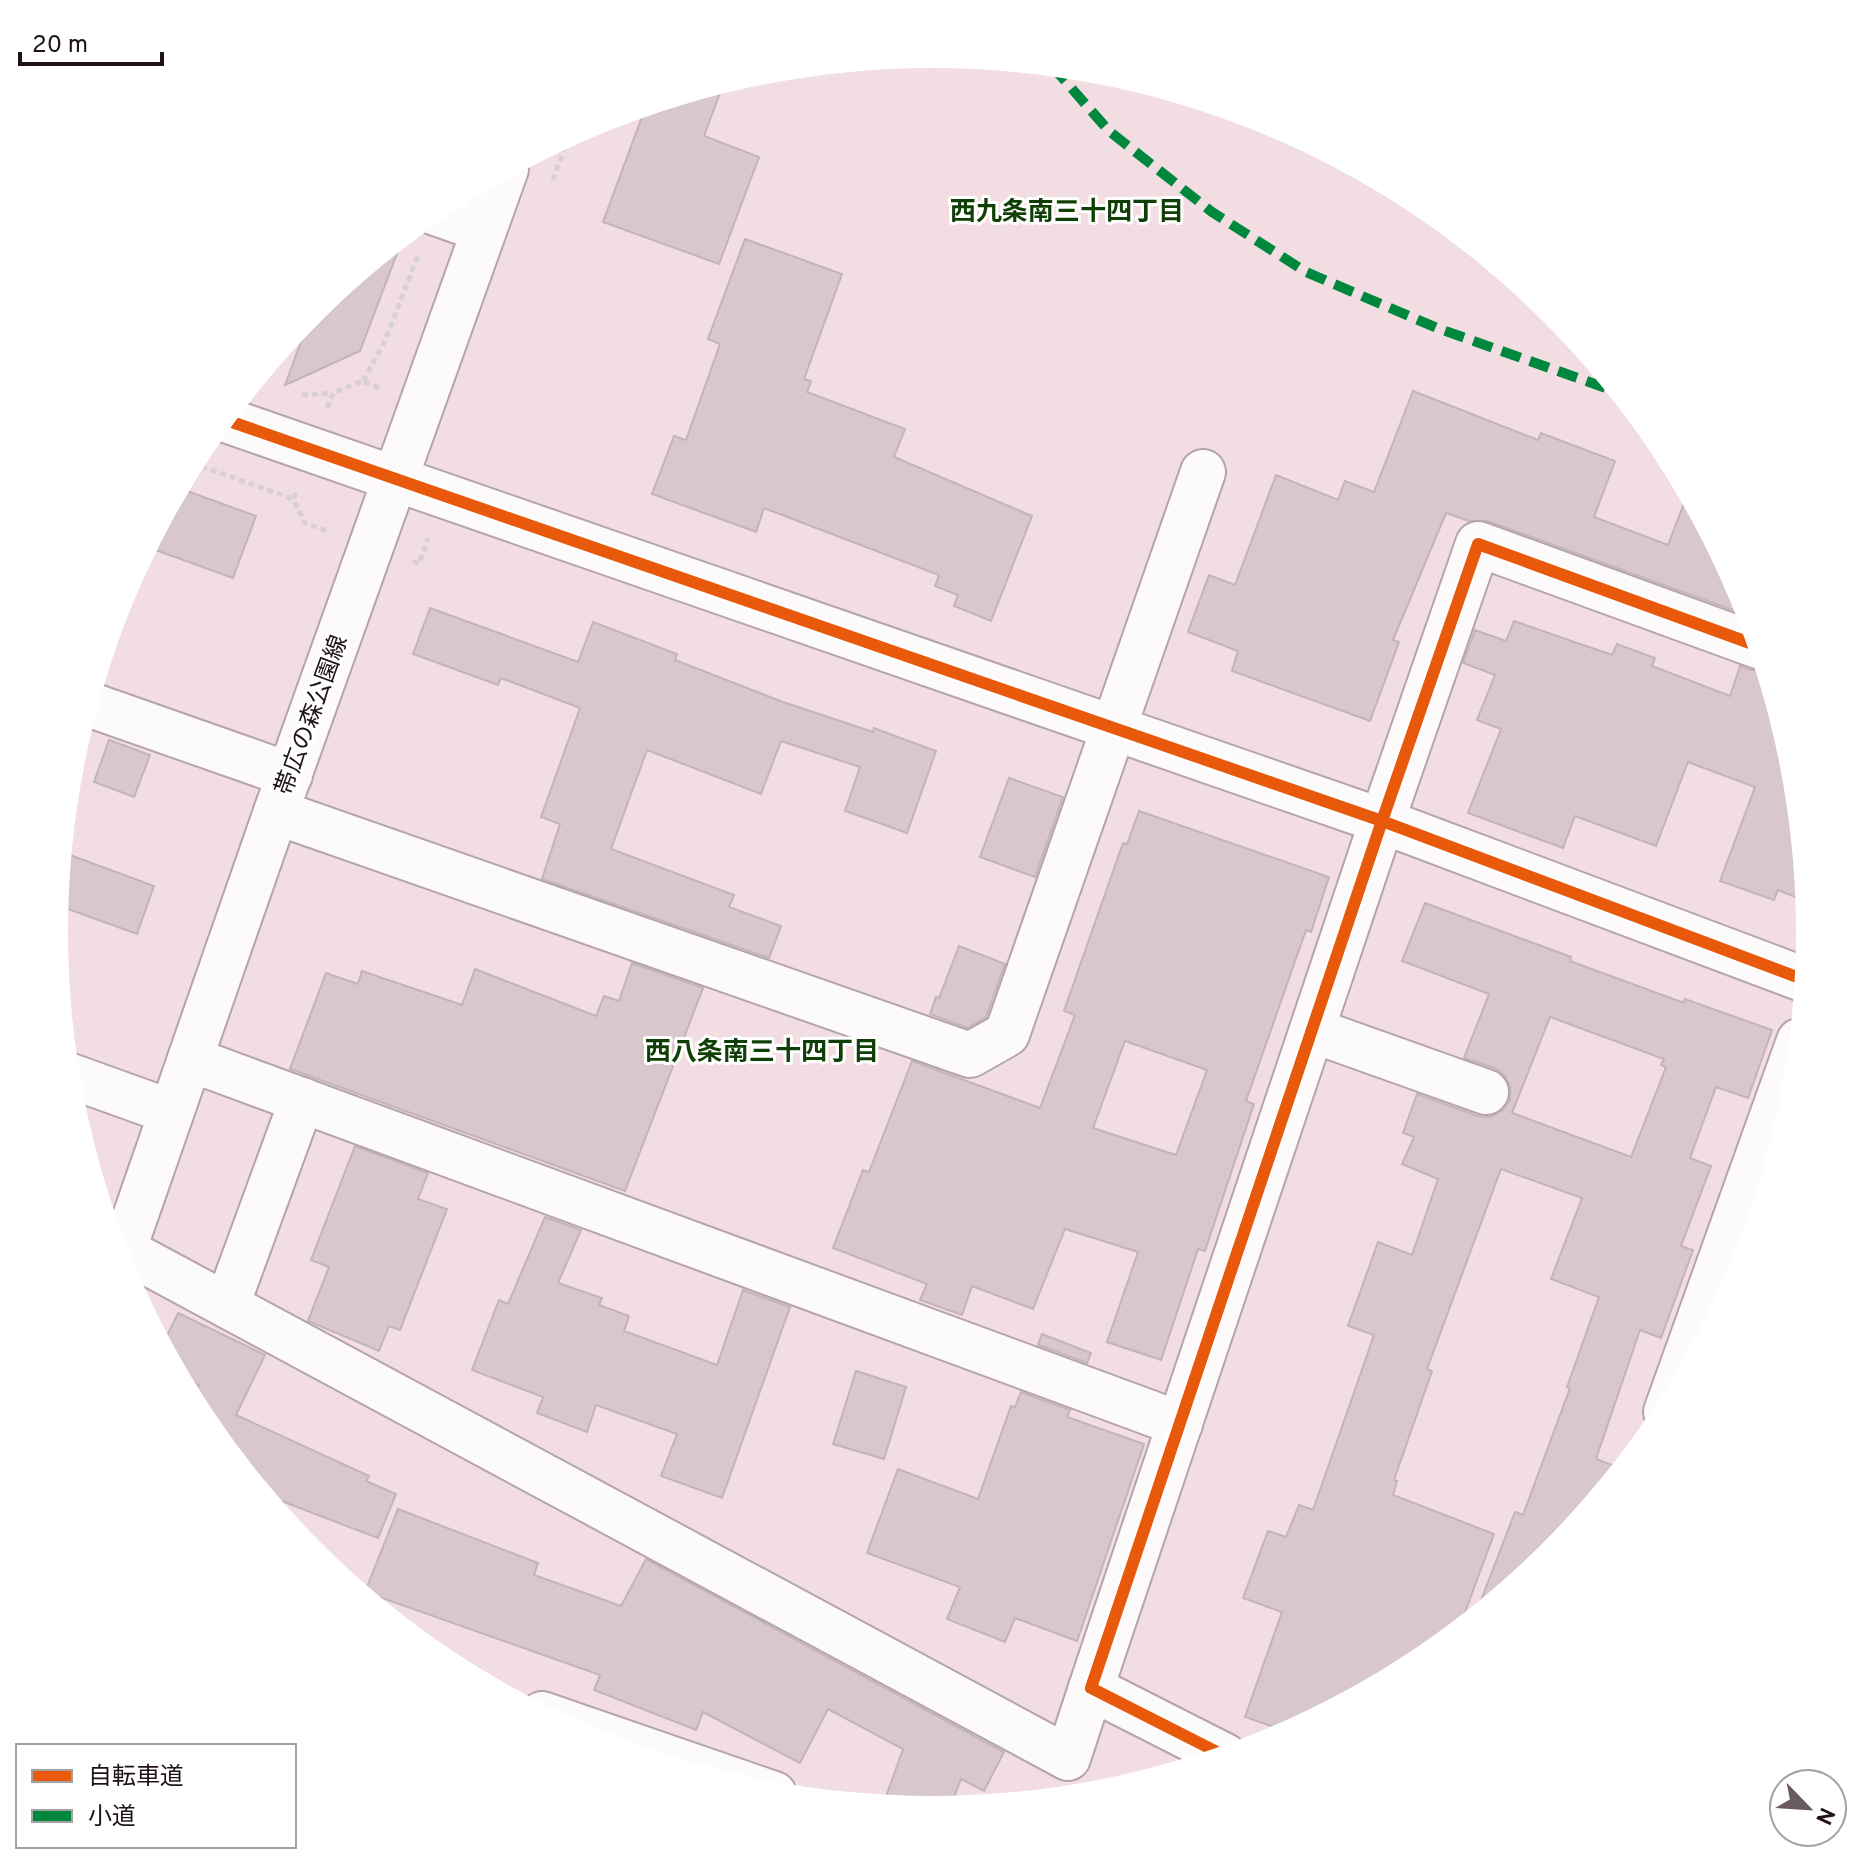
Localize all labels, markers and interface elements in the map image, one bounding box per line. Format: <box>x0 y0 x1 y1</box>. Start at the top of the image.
scale bar <box>20 16 162 66</box>
text: 20 m <box>32 31 88 61</box>
district label: 西九条南三十四丁目 <box>950 197 1184 230</box>
street label: 帯広の森公園線 <box>270 632 356 800</box>
district label: 西八条南三十四丁目 <box>645 1037 879 1070</box>
legend <box>16 1744 296 1848</box>
text: 自転車道 <box>88 1763 184 1793</box>
north arrow <box>1768 1768 1848 1848</box>
text: 小道 <box>88 1803 136 1833</box>
text: N <box>1808 1803 1839 1828</box>

